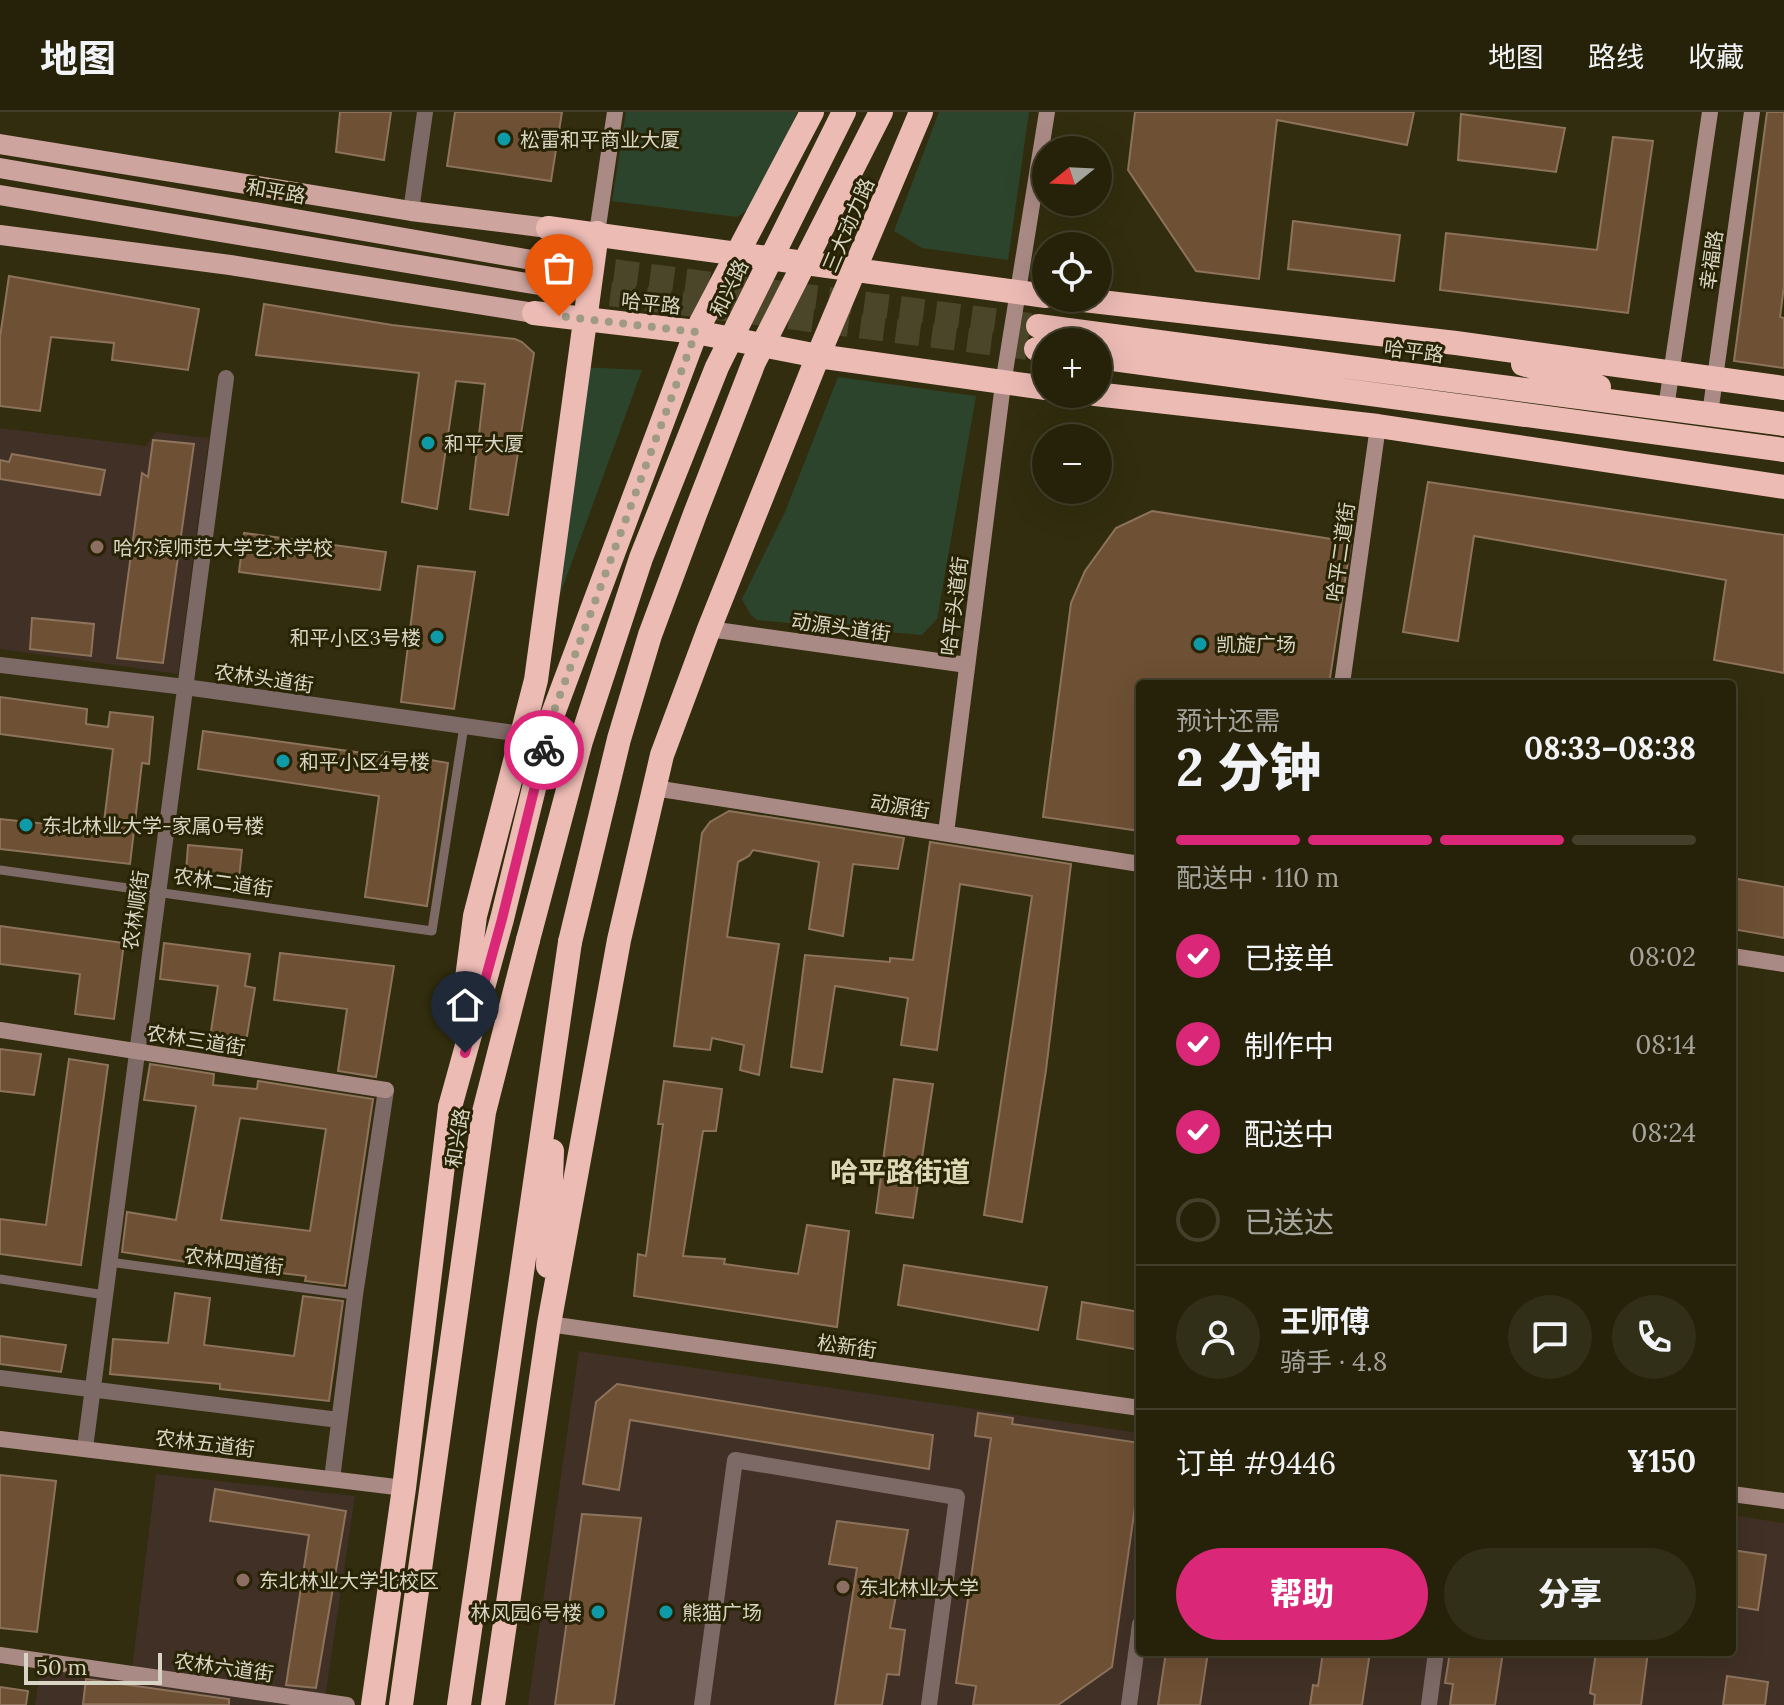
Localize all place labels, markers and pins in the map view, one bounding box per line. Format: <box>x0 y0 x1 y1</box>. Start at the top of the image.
place label: 松雷和平商业大厦 <box>520 127 680 152</box>
marker: 松雷和平商业大厦 <box>495 130 513 148</box>
pin <box>525 234 593 316</box>
place label: 和平大厦 <box>444 431 524 456</box>
marker: 和平大厦 <box>419 434 437 452</box>
place label: 哈尔滨师范大学艺术学校 <box>113 535 333 560</box>
marker: 哈尔滨师范大学艺术学校 <box>88 538 106 556</box>
place label: 和平小区3号楼 <box>290 625 421 650</box>
marker: 和平小区3号楼 <box>428 628 446 646</box>
place label: 凯旋广场 <box>1216 632 1296 657</box>
marker: 凯旋广场 <box>1191 635 1209 653</box>
place label: 和平小区4号楼 <box>299 749 430 774</box>
marker: 和平小区4号楼 <box>274 752 292 770</box>
place label: 东北林业大学-家属0号楼 <box>42 813 264 838</box>
marker: 东北林业大学-家属0号楼 <box>17 816 35 834</box>
pin <box>431 971 499 1053</box>
place label: 东北林业大学北校区 <box>259 1568 439 1593</box>
marker: 东北林业大学北校区 <box>234 1571 252 1589</box>
place label: 东北林业大学 <box>859 1575 979 1600</box>
marker: 东北林业大学 <box>834 1578 852 1596</box>
place label: 林风园6号楼 <box>470 1600 582 1625</box>
place label: 熊猫广场 <box>682 1600 762 1625</box>
marker: 林风园6号楼 <box>589 1603 607 1621</box>
marker: 熊猫广场 <box>657 1603 675 1621</box>

